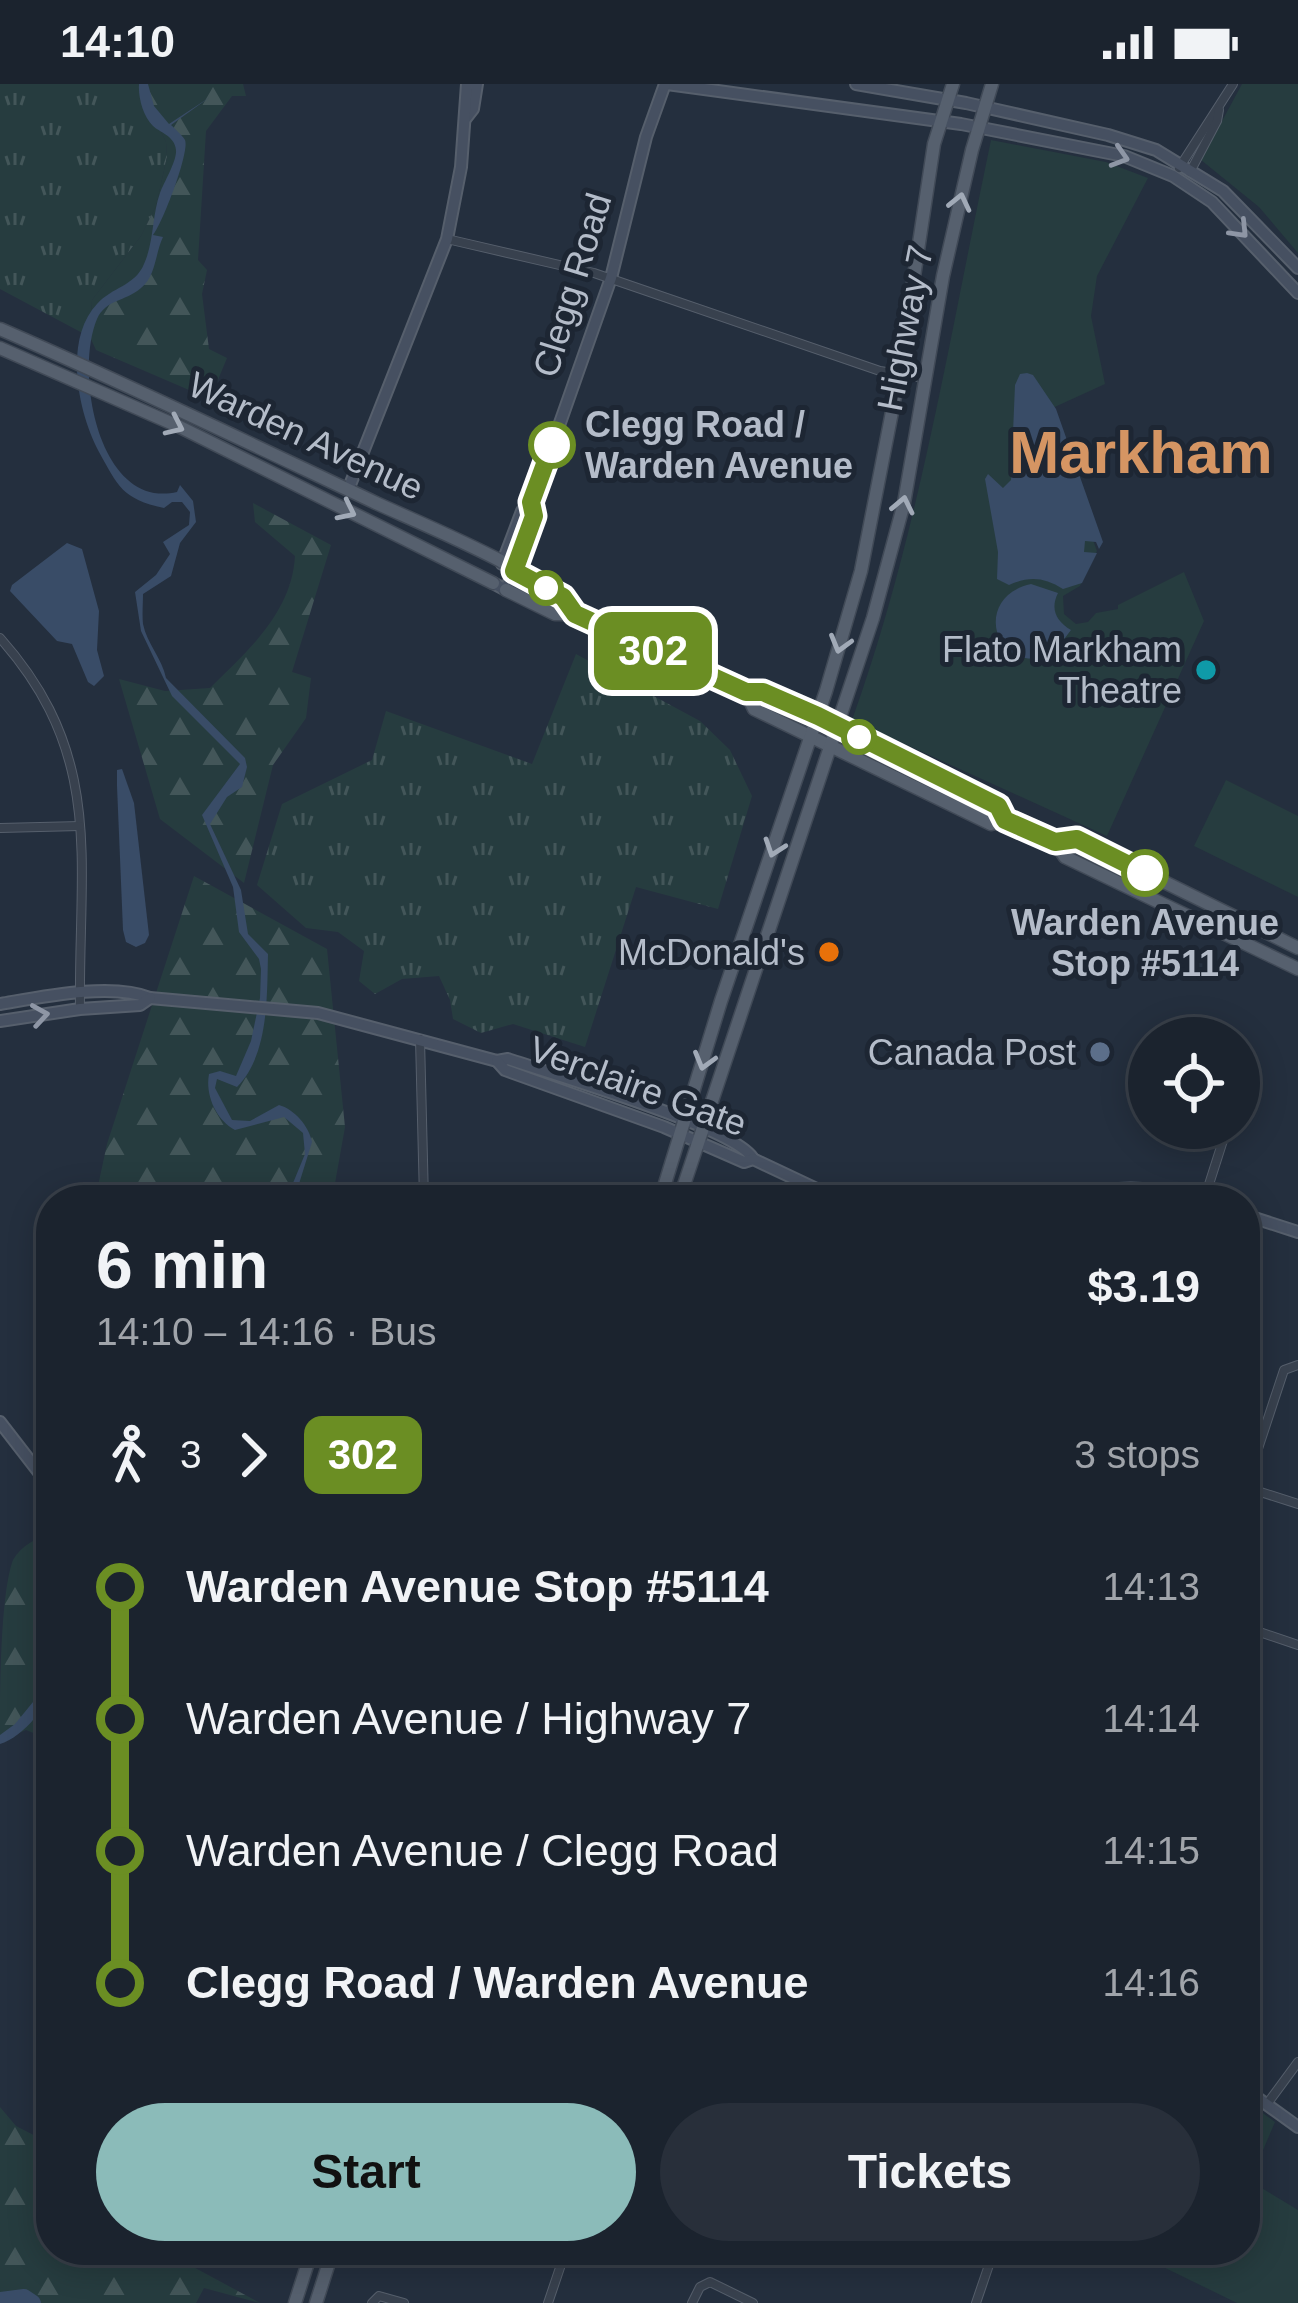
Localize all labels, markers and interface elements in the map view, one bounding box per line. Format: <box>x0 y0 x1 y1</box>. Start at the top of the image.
text: 14:10 <box>60 16 175 67</box>
one-way arrow <box>1109 142 1130 167</box>
street label: Clegg Road <box>525 188 619 382</box>
one-way arrow <box>946 193 971 213</box>
one-way arrow <box>1226 216 1248 237</box>
street label: Highway 7 <box>869 242 941 414</box>
street label: Warden Avenue <box>182 364 430 508</box>
place label: Clegg Road / Warden Avenue <box>585 404 853 486</box>
one-way arrow <box>163 412 184 435</box>
district label: Markham <box>1009 419 1273 486</box>
marker: Clegg Road / Warden Avenue <box>530 423 574 467</box>
one-way arrow <box>889 495 914 516</box>
one-way arrow <box>335 497 356 520</box>
unlabelled marker <box>530 572 562 604</box>
line badge: 302 <box>584 612 722 690</box>
text: 302 <box>618 627 688 674</box>
place label: Flato Markham Theatre <box>942 629 1182 711</box>
one-way arrow <box>829 633 854 654</box>
marker: Flato Markham Theatre <box>1193 657 1219 683</box>
unlabelled marker <box>843 721 875 753</box>
one-way arrow <box>763 837 788 858</box>
marker: Warden Avenue Stop #5114 <box>1123 851 1167 895</box>
place label: Warden Avenue Stop #5114 <box>1011 902 1279 984</box>
place label: McDonald's <box>618 932 805 973</box>
marker: McDonald's <box>816 939 842 965</box>
one-way arrow <box>30 1003 50 1028</box>
map controls <box>1128 1017 1260 1149</box>
button: locate <box>1128 1017 1260 1149</box>
street label: Verclaire Gate <box>524 1028 752 1144</box>
place label: Canada Post <box>868 1032 1076 1073</box>
marker: Canada Post <box>1087 1039 1113 1065</box>
one-way arrow <box>693 1050 718 1071</box>
text: 6 min <box>96 1228 268 1302</box>
text: $3.19 <box>1087 1261 1200 1312</box>
text: 14:10 – 14:16 · Bus <box>96 1310 436 1353</box>
icon: walk <box>96 1422 162 1488</box>
icon: forward <box>220 1422 286 1488</box>
text: 302 <box>328 1431 398 1478</box>
text: 3 <box>180 1433 202 1476</box>
text: 3 stops <box>1074 1433 1200 1476</box>
text: Warden Avenue Stop #5114 <box>186 1561 769 1612</box>
text: 14:13 <box>1102 1565 1200 1608</box>
text: Warden Avenue / Highway 7 <box>186 1693 751 1744</box>
text: 14:14 <box>1102 1697 1200 1740</box>
text: Warden Avenue / Clegg Road <box>186 1825 779 1876</box>
text: 14:15 <box>1102 1829 1200 1872</box>
text: Clegg Road / Warden Avenue <box>186 1957 809 2008</box>
text: 14:16 <box>1102 1961 1200 2004</box>
button: Start <box>96 2103 636 2241</box>
button: Tickets <box>660 2103 1200 2241</box>

